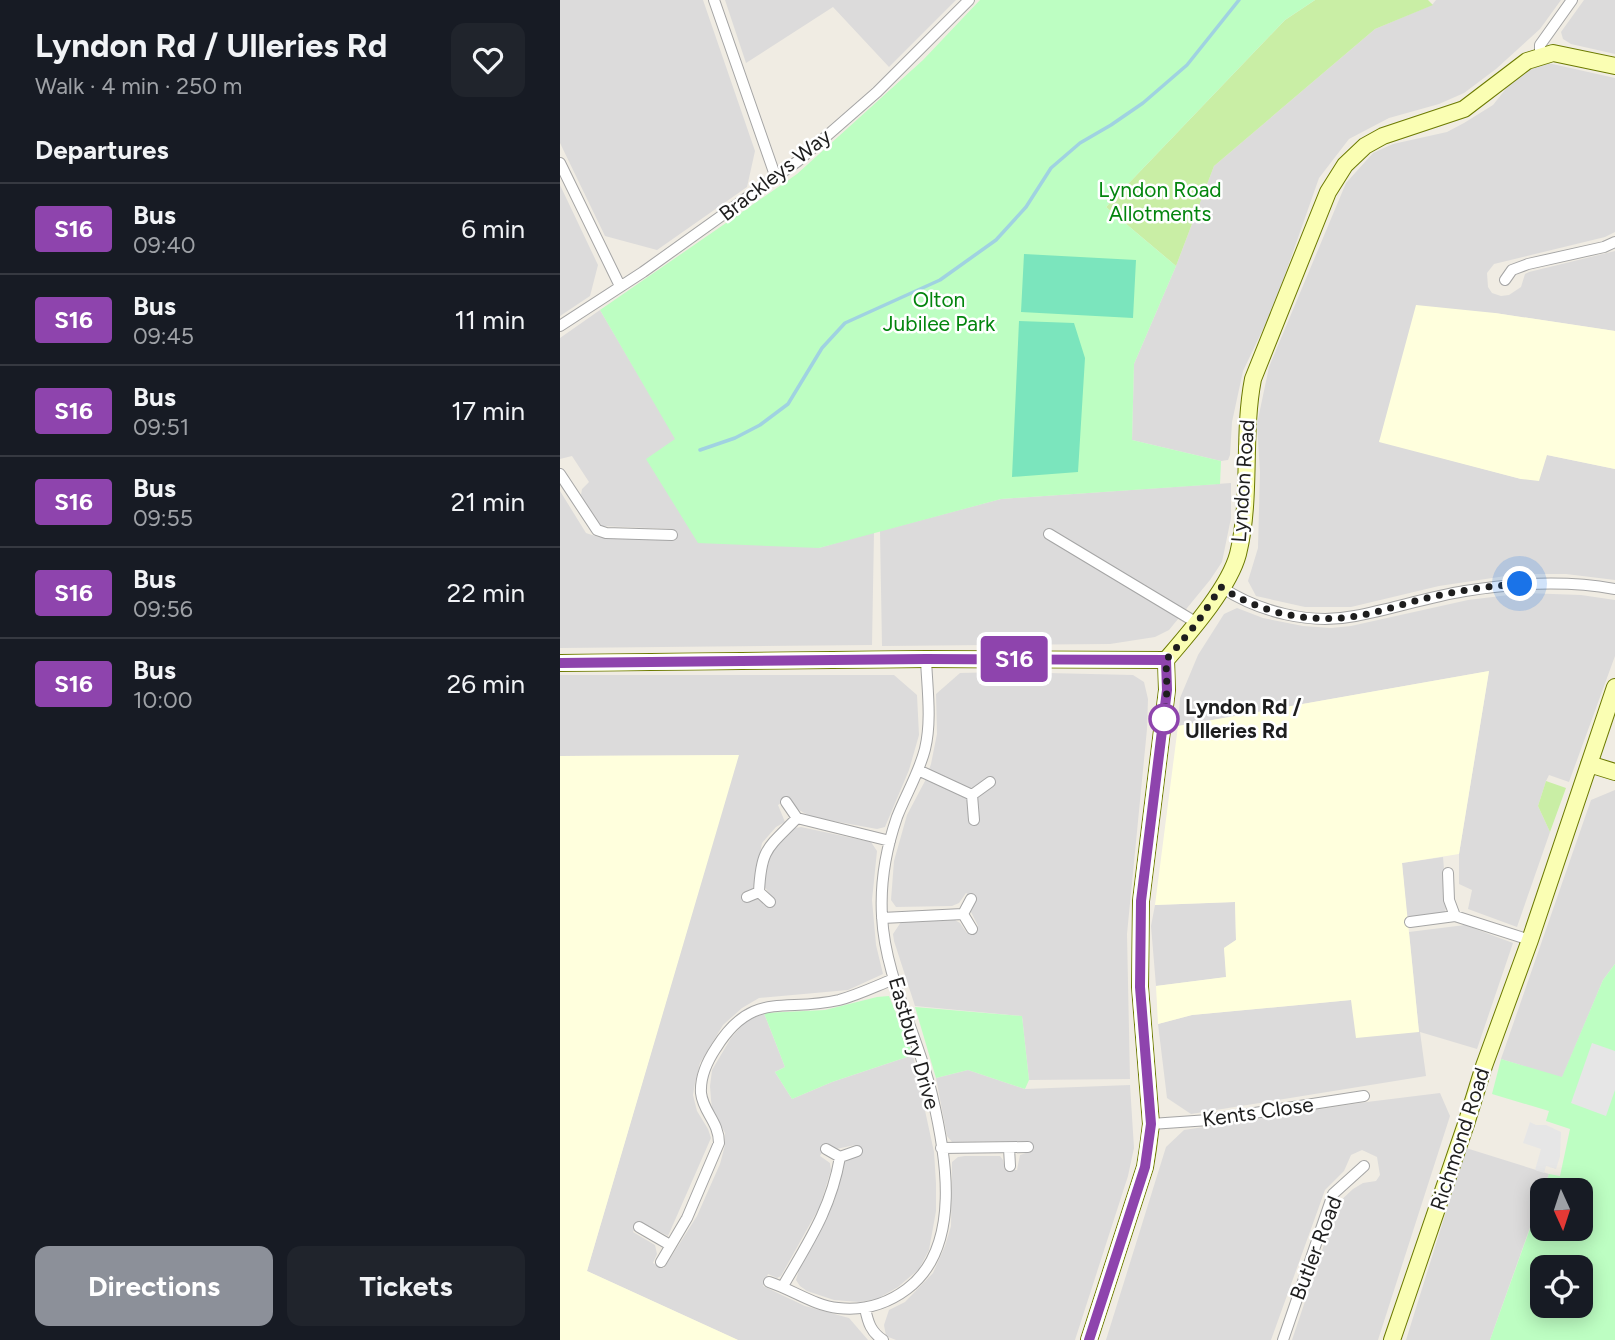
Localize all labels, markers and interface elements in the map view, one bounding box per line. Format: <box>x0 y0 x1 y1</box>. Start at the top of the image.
button: heart <box>451 23 525 97</box>
text: Lyndon Rd / Ulleries Rd <box>35 26 388 65</box>
text: Walk · 4 min · 250 m <box>35 72 242 100</box>
street label: Brackleys Way <box>714 123 836 226</box>
text: Departures <box>35 134 169 166</box>
park label: Lyndon Road Allotments <box>1098 177 1222 226</box>
text: Bus <box>133 199 176 231</box>
text: 6 min <box>461 213 525 245</box>
text: S16 <box>54 214 93 243</box>
text: 09:40 <box>133 231 196 259</box>
park label: Olton Jubilee Park <box>883 287 996 336</box>
text: Bus <box>133 290 176 322</box>
text: 11 min <box>454 304 525 336</box>
text: S16 <box>54 305 93 334</box>
text: 09:45 <box>133 322 194 350</box>
text: Bus <box>133 381 176 413</box>
text: 17 min <box>451 395 525 427</box>
text: S16 <box>54 396 93 425</box>
text: 09:51 <box>133 413 189 441</box>
street label: Lyndon Road <box>1226 419 1259 543</box>
text: Bus <box>133 472 176 504</box>
text: 21 min <box>451 486 525 518</box>
text: S16 <box>54 487 93 516</box>
text: 09:55 <box>133 504 193 532</box>
text: Bus <box>133 563 176 595</box>
your location <box>1502 566 1537 601</box>
text: 22 min <box>447 577 525 609</box>
text: S16 <box>54 578 93 607</box>
text: 09:56 <box>133 595 193 623</box>
line badge: S16 <box>974 636 1054 682</box>
text: S16 <box>995 644 1033 673</box>
text: Bus <box>133 654 176 686</box>
text: 26 min <box>447 668 525 700</box>
text: S16 <box>54 669 93 698</box>
text: 10:00 <box>133 686 193 714</box>
place label: Lyndon Rd / Ulleries Rd <box>1185 694 1302 743</box>
marker: Lyndon Rd / Ulleries Rd <box>1149 704 1179 734</box>
street label: Eastbury Drive <box>884 974 945 1112</box>
street label: Richmond Road <box>1425 1064 1494 1213</box>
street label: Kents Close <box>1201 1091 1315 1132</box>
north arrow <box>1530 1178 1592 1241</box>
map controls <box>1530 1178 1593 1318</box>
street label: Butler Road <box>1284 1192 1347 1303</box>
button: Directions <box>35 1246 273 1326</box>
button: Tickets <box>287 1246 525 1326</box>
button: locate <box>1530 1255 1593 1318</box>

